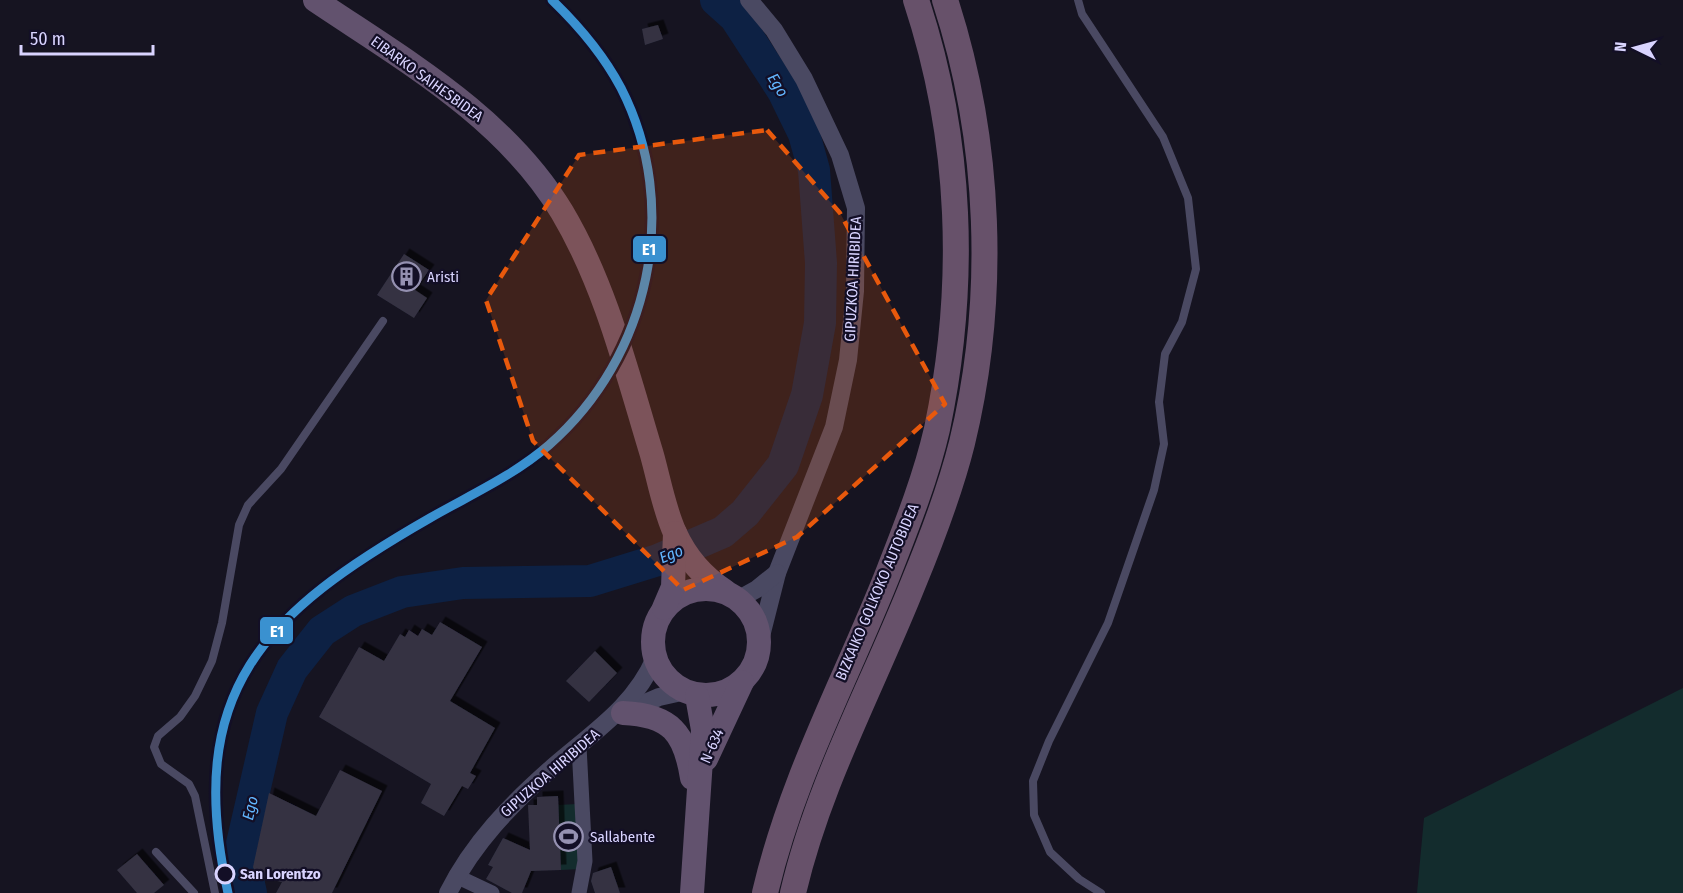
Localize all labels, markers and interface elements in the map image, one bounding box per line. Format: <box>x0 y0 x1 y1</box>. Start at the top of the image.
scale bar <box>21 18 153 56</box>
north arrow <box>1605 18 1665 78</box>
text: 50 m <box>30 28 66 50</box>
street label: EIBARKO SAIHESBIDEA <box>367 32 487 126</box>
text: N <box>1611 41 1630 52</box>
water label: Ego <box>764 70 792 100</box>
street label: GIPUZKOA HIRIBIDEA <box>841 216 865 342</box>
line badge: E1 <box>632 235 667 263</box>
text: E1 <box>642 240 656 259</box>
building icon: Aristi <box>390 261 422 293</box>
place label: Aristi <box>427 268 459 286</box>
street label: BIZKAIKO GOLKOKO AUTOBIDEA <box>832 501 923 683</box>
water label: Ego <box>656 541 686 567</box>
line badge: E1 <box>259 616 294 645</box>
text: E1 <box>270 622 284 641</box>
street label: GIPUZKOA HIRIBIDEA <box>497 725 603 821</box>
street label: N-634 <box>696 726 728 766</box>
water label: Ego <box>238 794 262 822</box>
sports icon: Sallabente <box>553 821 585 853</box>
place label: Sallabente <box>590 828 655 846</box>
marker: San Lorentzo <box>215 864 235 884</box>
place label: San Lorentzo <box>240 865 321 883</box>

